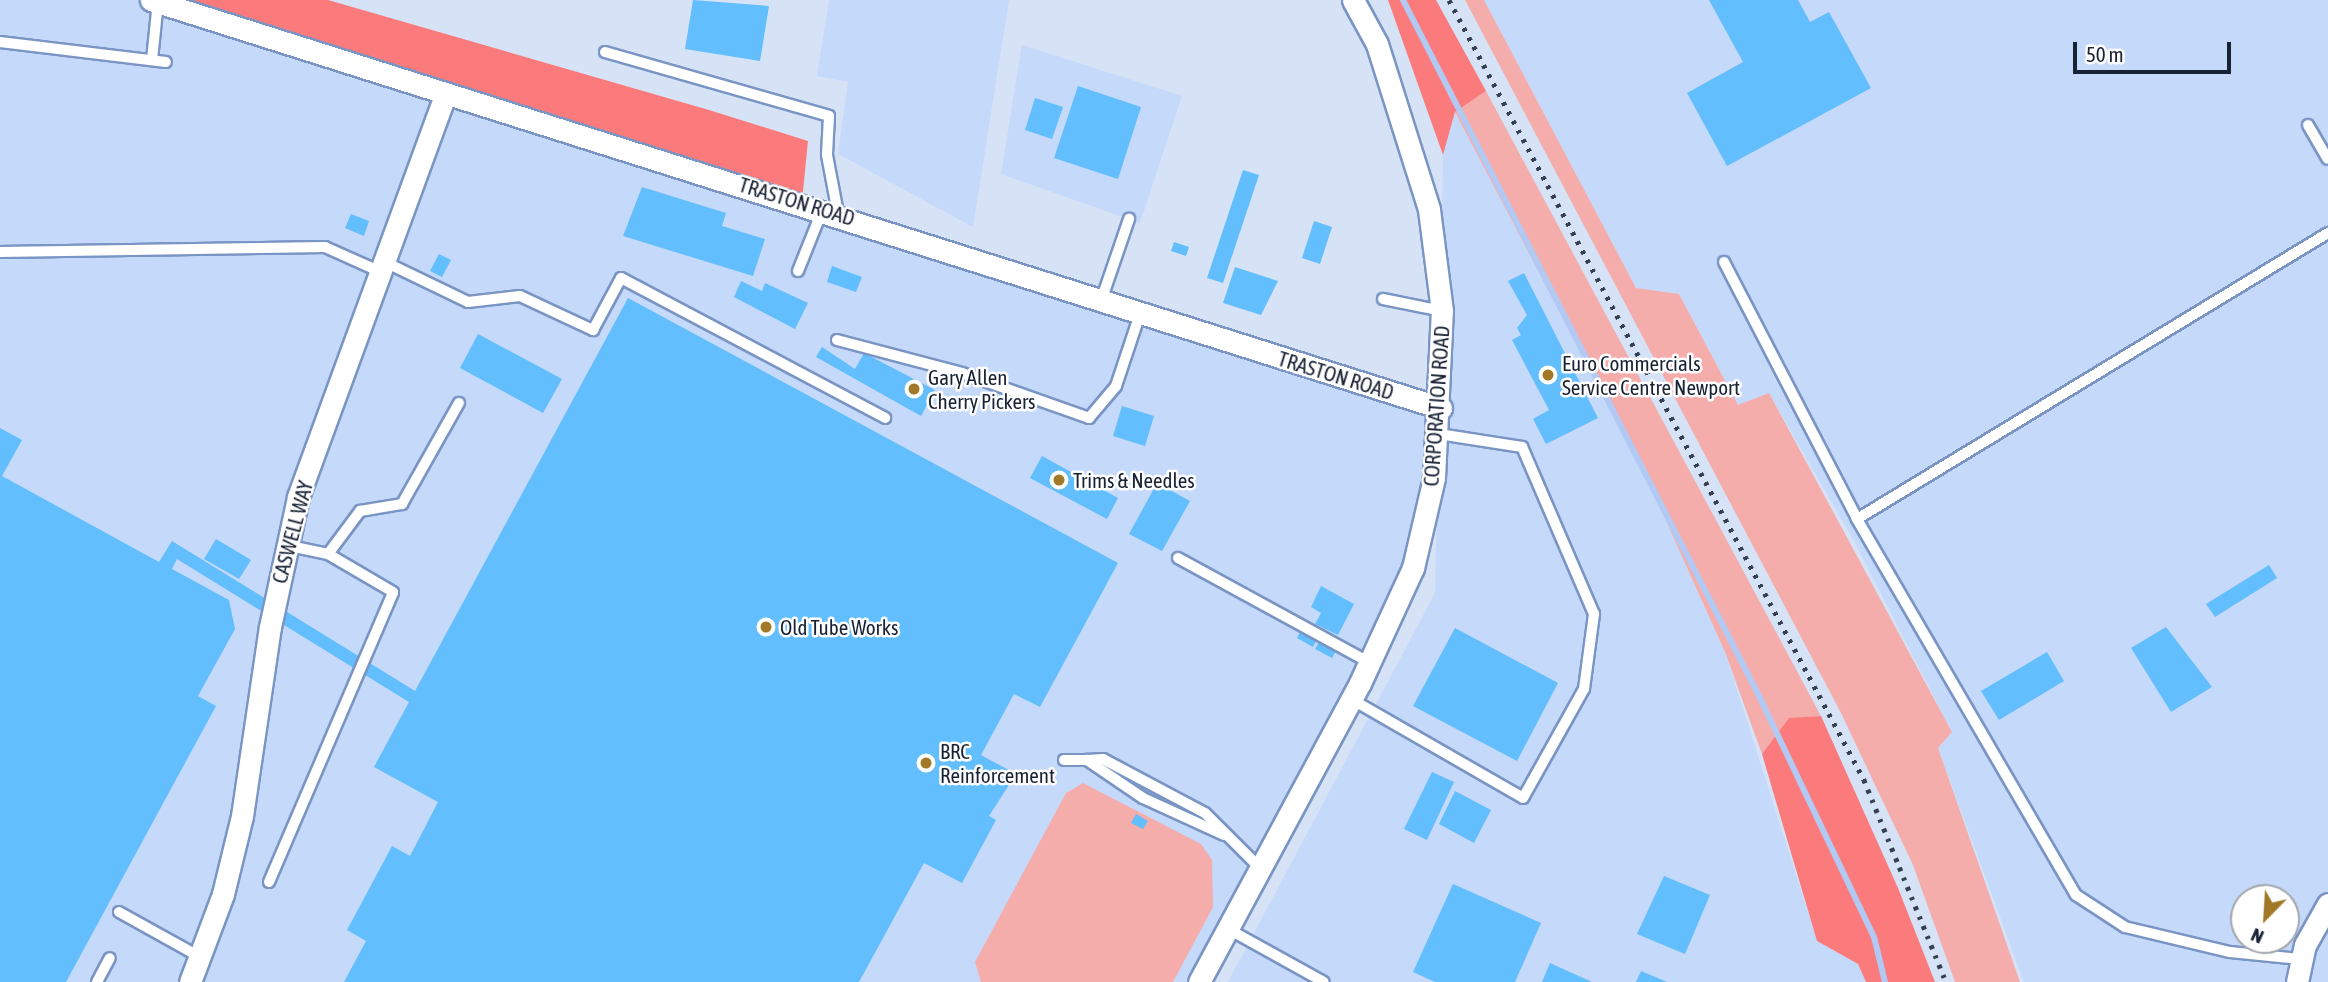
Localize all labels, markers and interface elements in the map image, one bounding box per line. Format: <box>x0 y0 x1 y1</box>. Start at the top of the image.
scale bar <box>2076 28 2234 72</box>
text: 50 m <box>2086 42 2124 66</box>
street label: TRASTON ROAD <box>736 171 858 231</box>
street label: CORPORATION ROAD <box>1418 325 1454 487</box>
street label: TRASTON ROAD <box>1275 345 1397 405</box>
place label: Euro Commercials Service Centre Newport <box>1562 350 1740 400</box>
place label: Gary Allen Cherry Pickers <box>928 364 1036 414</box>
marker: Euro Commercials Service Centre Newport <box>1540 367 1556 383</box>
marker: Gary Allen Cherry Pickers <box>906 381 922 397</box>
place label: Trims & Needles <box>1073 467 1195 493</box>
marker: Trims & Needles <box>1051 472 1067 488</box>
street label: CASWELL WAY <box>266 478 318 586</box>
place label: Old Tube Works <box>780 614 898 640</box>
marker: Old Tube Works <box>758 619 774 635</box>
place label: BRC Reinforcement <box>940 738 1055 788</box>
marker: BRC Reinforcement <box>918 755 934 771</box>
north arrow <box>2230 884 2300 954</box>
text: N <box>2248 924 2267 949</box>

